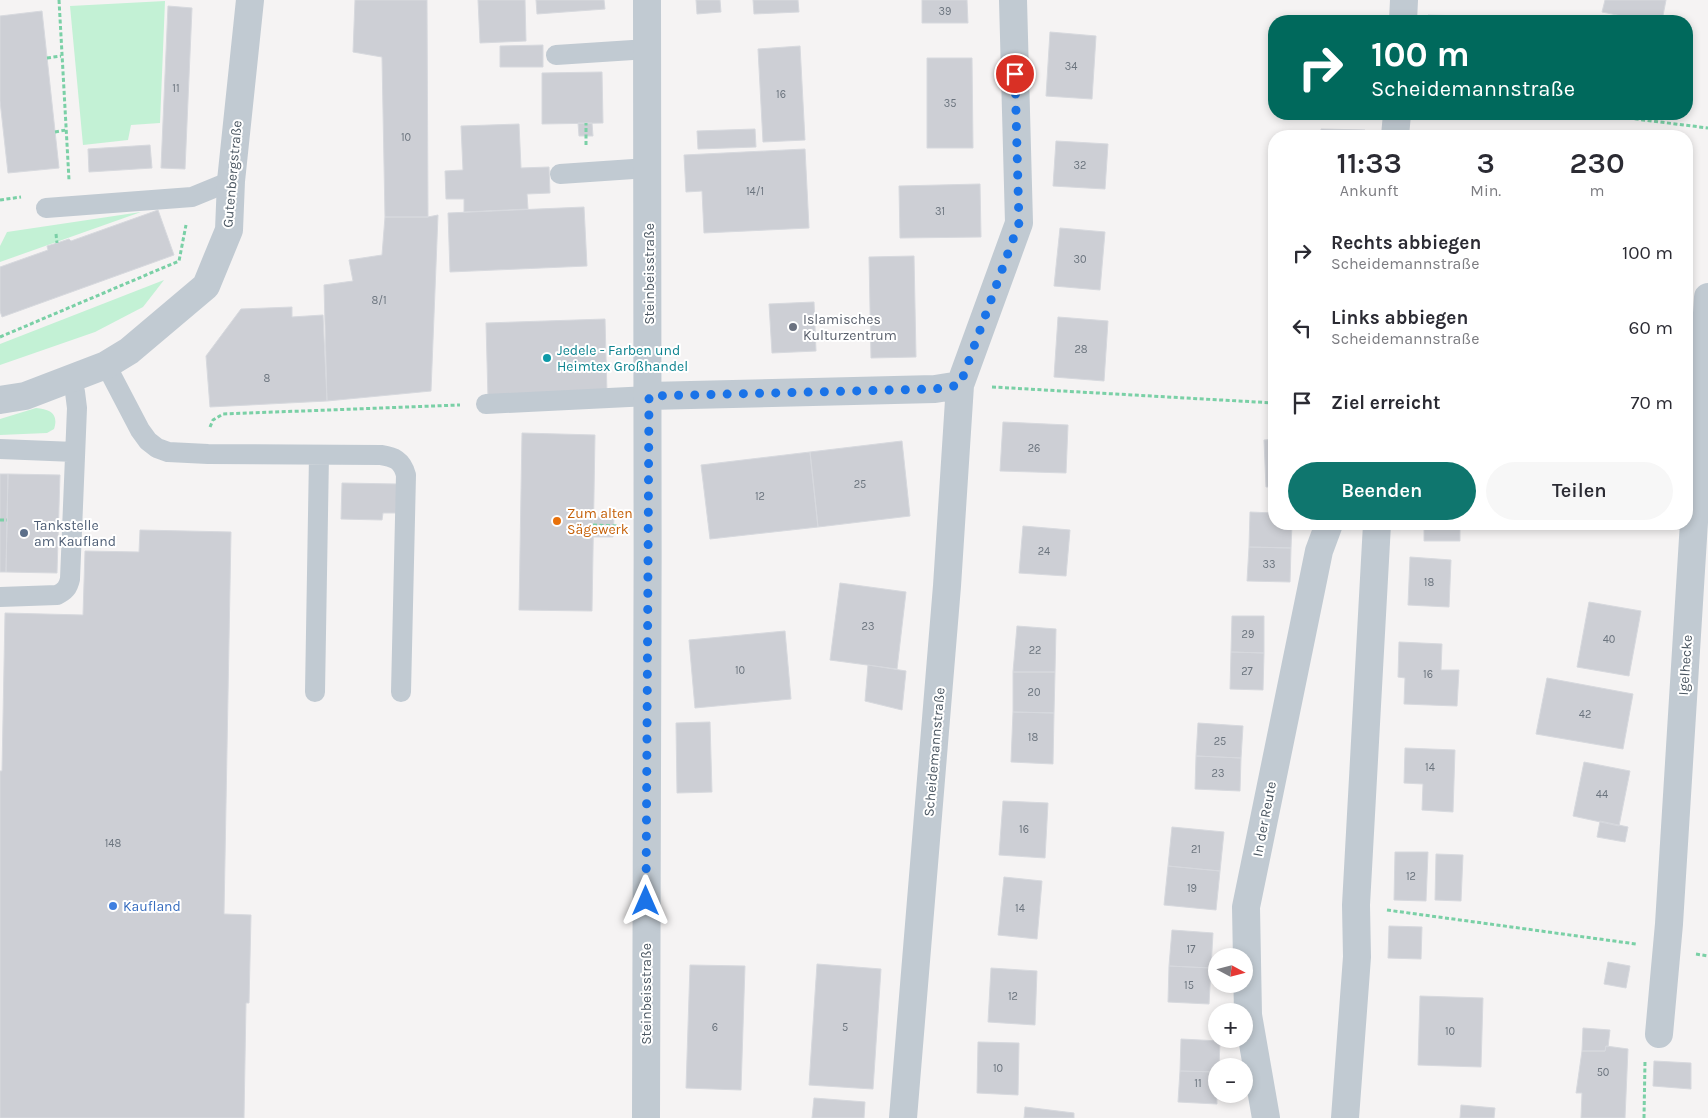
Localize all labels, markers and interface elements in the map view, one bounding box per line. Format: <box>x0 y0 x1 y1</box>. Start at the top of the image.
house number: 39 <box>939 5 951 18</box>
text: 100 m <box>1371 34 1470 75</box>
icon: right <box>1288 35 1353 100</box>
pin <box>994 53 1036 95</box>
icon: arrive <box>1001 60 1029 88</box>
house number: 34 <box>1065 60 1077 73</box>
text: Scheidemannstraße <box>1371 76 1575 102</box>
house number: 11 <box>172 82 180 95</box>
house number: 16 <box>776 88 786 101</box>
house number: 35 <box>944 97 956 110</box>
street label: Gutenbergstraße <box>219 120 246 228</box>
house number: 10 <box>401 131 411 144</box>
text: 11:33 <box>1336 145 1402 181</box>
text: 3 <box>1477 145 1495 181</box>
text: 230 <box>1570 145 1625 181</box>
house number: 32 <box>1074 159 1086 172</box>
text: Ankunft <box>1340 181 1399 200</box>
text: Min. <box>1470 181 1501 200</box>
text: m <box>1590 181 1605 200</box>
house number: 14/1 <box>746 185 764 198</box>
house number: 31 <box>935 205 945 218</box>
street label: Steinbeisstraße <box>641 223 658 325</box>
text: Rechts abbiegen <box>1331 232 1481 254</box>
icon: right <box>1288 239 1316 267</box>
text: 100 m <box>1622 242 1673 264</box>
house number: 30 <box>1073 253 1087 266</box>
text: Scheidemannstraße <box>1331 254 1479 273</box>
house number: 8/1 <box>371 294 387 307</box>
text: Links abbiegen <box>1331 307 1468 329</box>
place label: Islamisches Kulturzentrum <box>803 311 897 344</box>
icon: left <box>1288 314 1316 342</box>
text: 60 m <box>1629 317 1673 339</box>
marker: Islamisches Kulturzentrum <box>787 321 799 333</box>
text: Scheidemannstraße <box>1331 329 1479 348</box>
place label: Jedele - Farben und Heimtex Großhandel <box>557 342 688 375</box>
house number: 28 <box>1074 343 1088 356</box>
marker: Jedele - Farben und Heimtex Großhandel <box>541 352 553 364</box>
house number: 8 <box>264 372 271 385</box>
icon: arrive <box>1288 389 1316 417</box>
text: Ziel erreicht <box>1331 392 1441 414</box>
text: 70 m <box>1631 392 1673 414</box>
house number: 26 <box>1028 442 1040 455</box>
button: Beenden <box>1288 462 1476 520</box>
button: Teilen <box>1486 462 1673 520</box>
house number: 25 <box>854 478 866 491</box>
house number: 12 <box>755 490 765 503</box>
place label: Zum alten Sägewerk <box>567 505 633 538</box>
marker: Zum alten Sägewerk <box>551 515 563 527</box>
place label: Tankstelle am Kaufland <box>34 517 116 550</box>
marker: Tankstelle am Kaufland <box>18 527 30 539</box>
house number: 24 <box>1038 545 1050 558</box>
house number: 33 <box>1263 558 1276 571</box>
house number: 18 <box>1424 576 1434 589</box>
house number: 23 <box>862 620 874 633</box>
house number: 29 <box>1242 628 1254 641</box>
house number: 40 <box>1603 633 1615 646</box>
street label: Igelhecke <box>1675 634 1696 696</box>
house number: 22 <box>1029 644 1041 657</box>
house number: 10 <box>735 664 745 677</box>
house number: 27 <box>1241 665 1253 678</box>
house number: 16 <box>1423 668 1433 681</box>
house number: 20 <box>1028 686 1040 699</box>
street label: Scheidemannstraße <box>920 687 949 817</box>
house number: 42 <box>1579 708 1591 721</box>
house number: 18 <box>1028 731 1038 744</box>
house number: 25 <box>1214 735 1226 748</box>
house number: 14 <box>1425 761 1435 774</box>
house number: 23 <box>1212 767 1224 780</box>
street label: In der Reute <box>1249 780 1280 858</box>
house number: 44 <box>1596 788 1608 801</box>
house number: 16 <box>1019 823 1029 836</box>
house number: 148 <box>105 837 122 850</box>
house number: 21 <box>1191 843 1201 856</box>
house number: 12 <box>1406 870 1416 883</box>
position arrow <box>619 874 671 926</box>
house number: 19 <box>1187 882 1197 895</box>
place label: Kaufland <box>123 898 181 915</box>
marker: Kaufland <box>107 900 119 912</box>
house number: 14 <box>1015 902 1025 915</box>
street label: Steinbeisstraße <box>638 943 655 1045</box>
house number: 17 <box>1187 943 1195 956</box>
north arrow <box>1208 948 1252 992</box>
map controls <box>1208 948 1253 1103</box>
house number: 15 <box>1184 979 1194 992</box>
house number: 12 <box>1008 990 1018 1003</box>
button: + <box>1208 1003 1253 1048</box>
house number: 6 <box>712 1021 718 1034</box>
house number: 5 <box>842 1021 848 1034</box>
house number: 10 <box>1445 1025 1455 1038</box>
button: − <box>1208 1058 1253 1103</box>
house number: 10 <box>993 1062 1003 1075</box>
house number: 50 <box>1597 1066 1609 1079</box>
house number: 11 <box>1194 1077 1202 1090</box>

